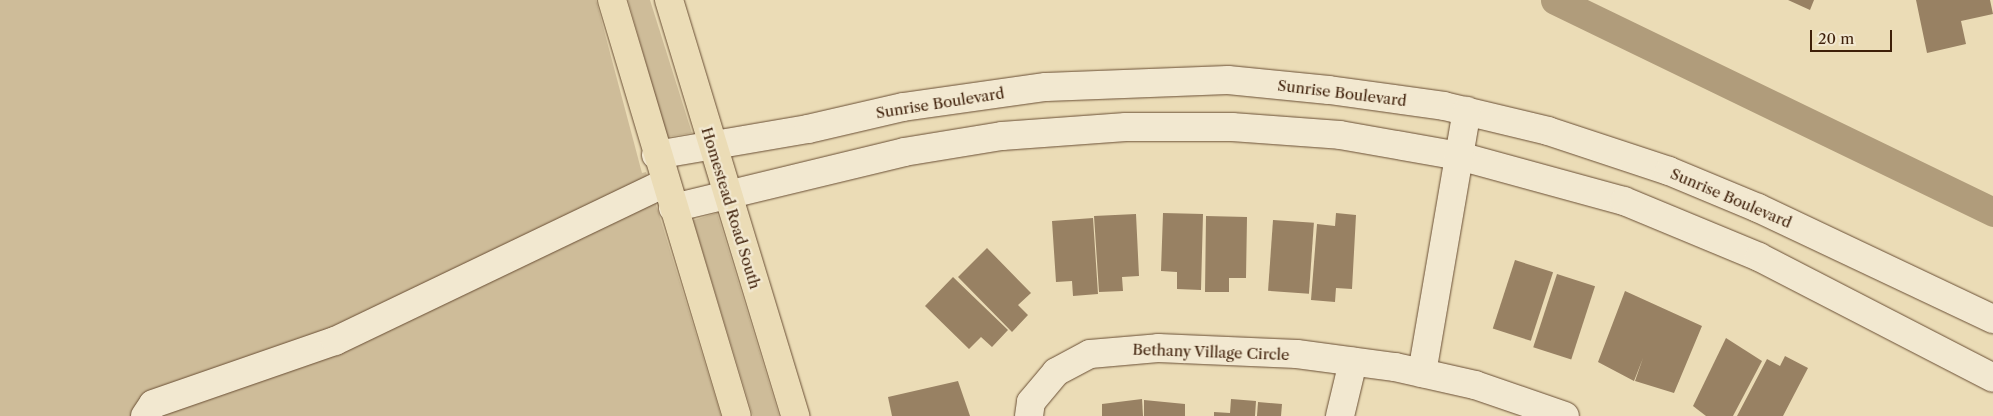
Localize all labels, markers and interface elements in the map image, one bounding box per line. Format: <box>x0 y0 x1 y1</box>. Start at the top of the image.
scale bar <box>1813 20 1896 52</box>
text: 20 m <box>1818 29 1854 48</box>
street label: Sunrise Boulevard <box>1277 76 1407 110</box>
street label: Sunrise Boulevard <box>875 84 1005 122</box>
street label: Homestead Road South <box>698 125 764 291</box>
street label: Sunrise Boulevard <box>1668 164 1794 232</box>
street label: Bethany Village Circle <box>1132 340 1290 364</box>

